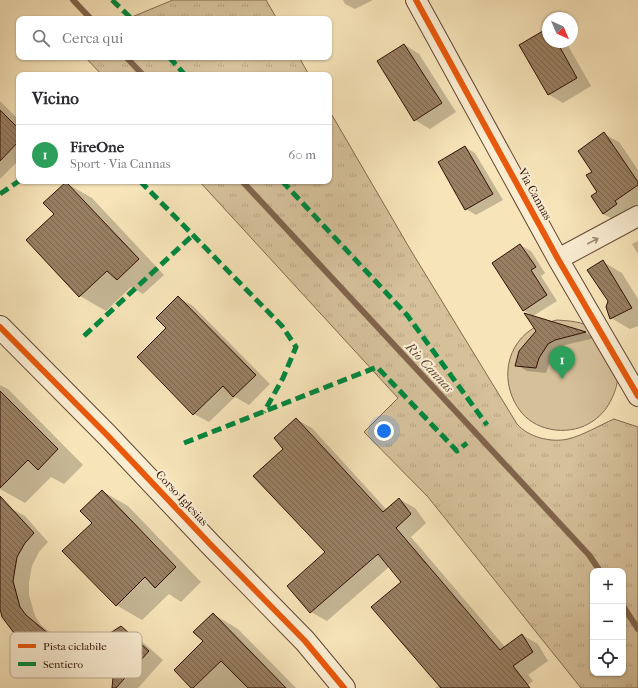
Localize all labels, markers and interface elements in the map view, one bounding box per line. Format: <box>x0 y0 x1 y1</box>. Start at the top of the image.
north arrow <box>542 12 578 48</box>
search box <box>16 16 332 60</box>
icon: search <box>30 27 52 49</box>
text: Cerca qui <box>62 29 123 47</box>
text: Vicino <box>32 88 79 108</box>
text: FireOne <box>70 138 124 156</box>
text: 1 <box>43 147 47 162</box>
text: 60 m <box>288 147 316 162</box>
text: Sport · Via Cannas <box>70 156 170 171</box>
street label: Via Cannas <box>515 165 555 223</box>
one-way arrow <box>587 236 599 244</box>
water label: Rio Cannas <box>402 339 457 396</box>
pin: 1 <box>549 346 575 379</box>
your location <box>374 421 394 441</box>
street label: Corso Iglesias <box>153 467 212 529</box>
map controls <box>590 568 626 676</box>
button: + <box>590 568 626 604</box>
button: − <box>590 604 626 640</box>
legend <box>10 632 142 678</box>
text: Pista ciclabile <box>43 640 107 653</box>
button: locate <box>590 640 626 676</box>
text: Sentiero <box>43 658 84 671</box>

